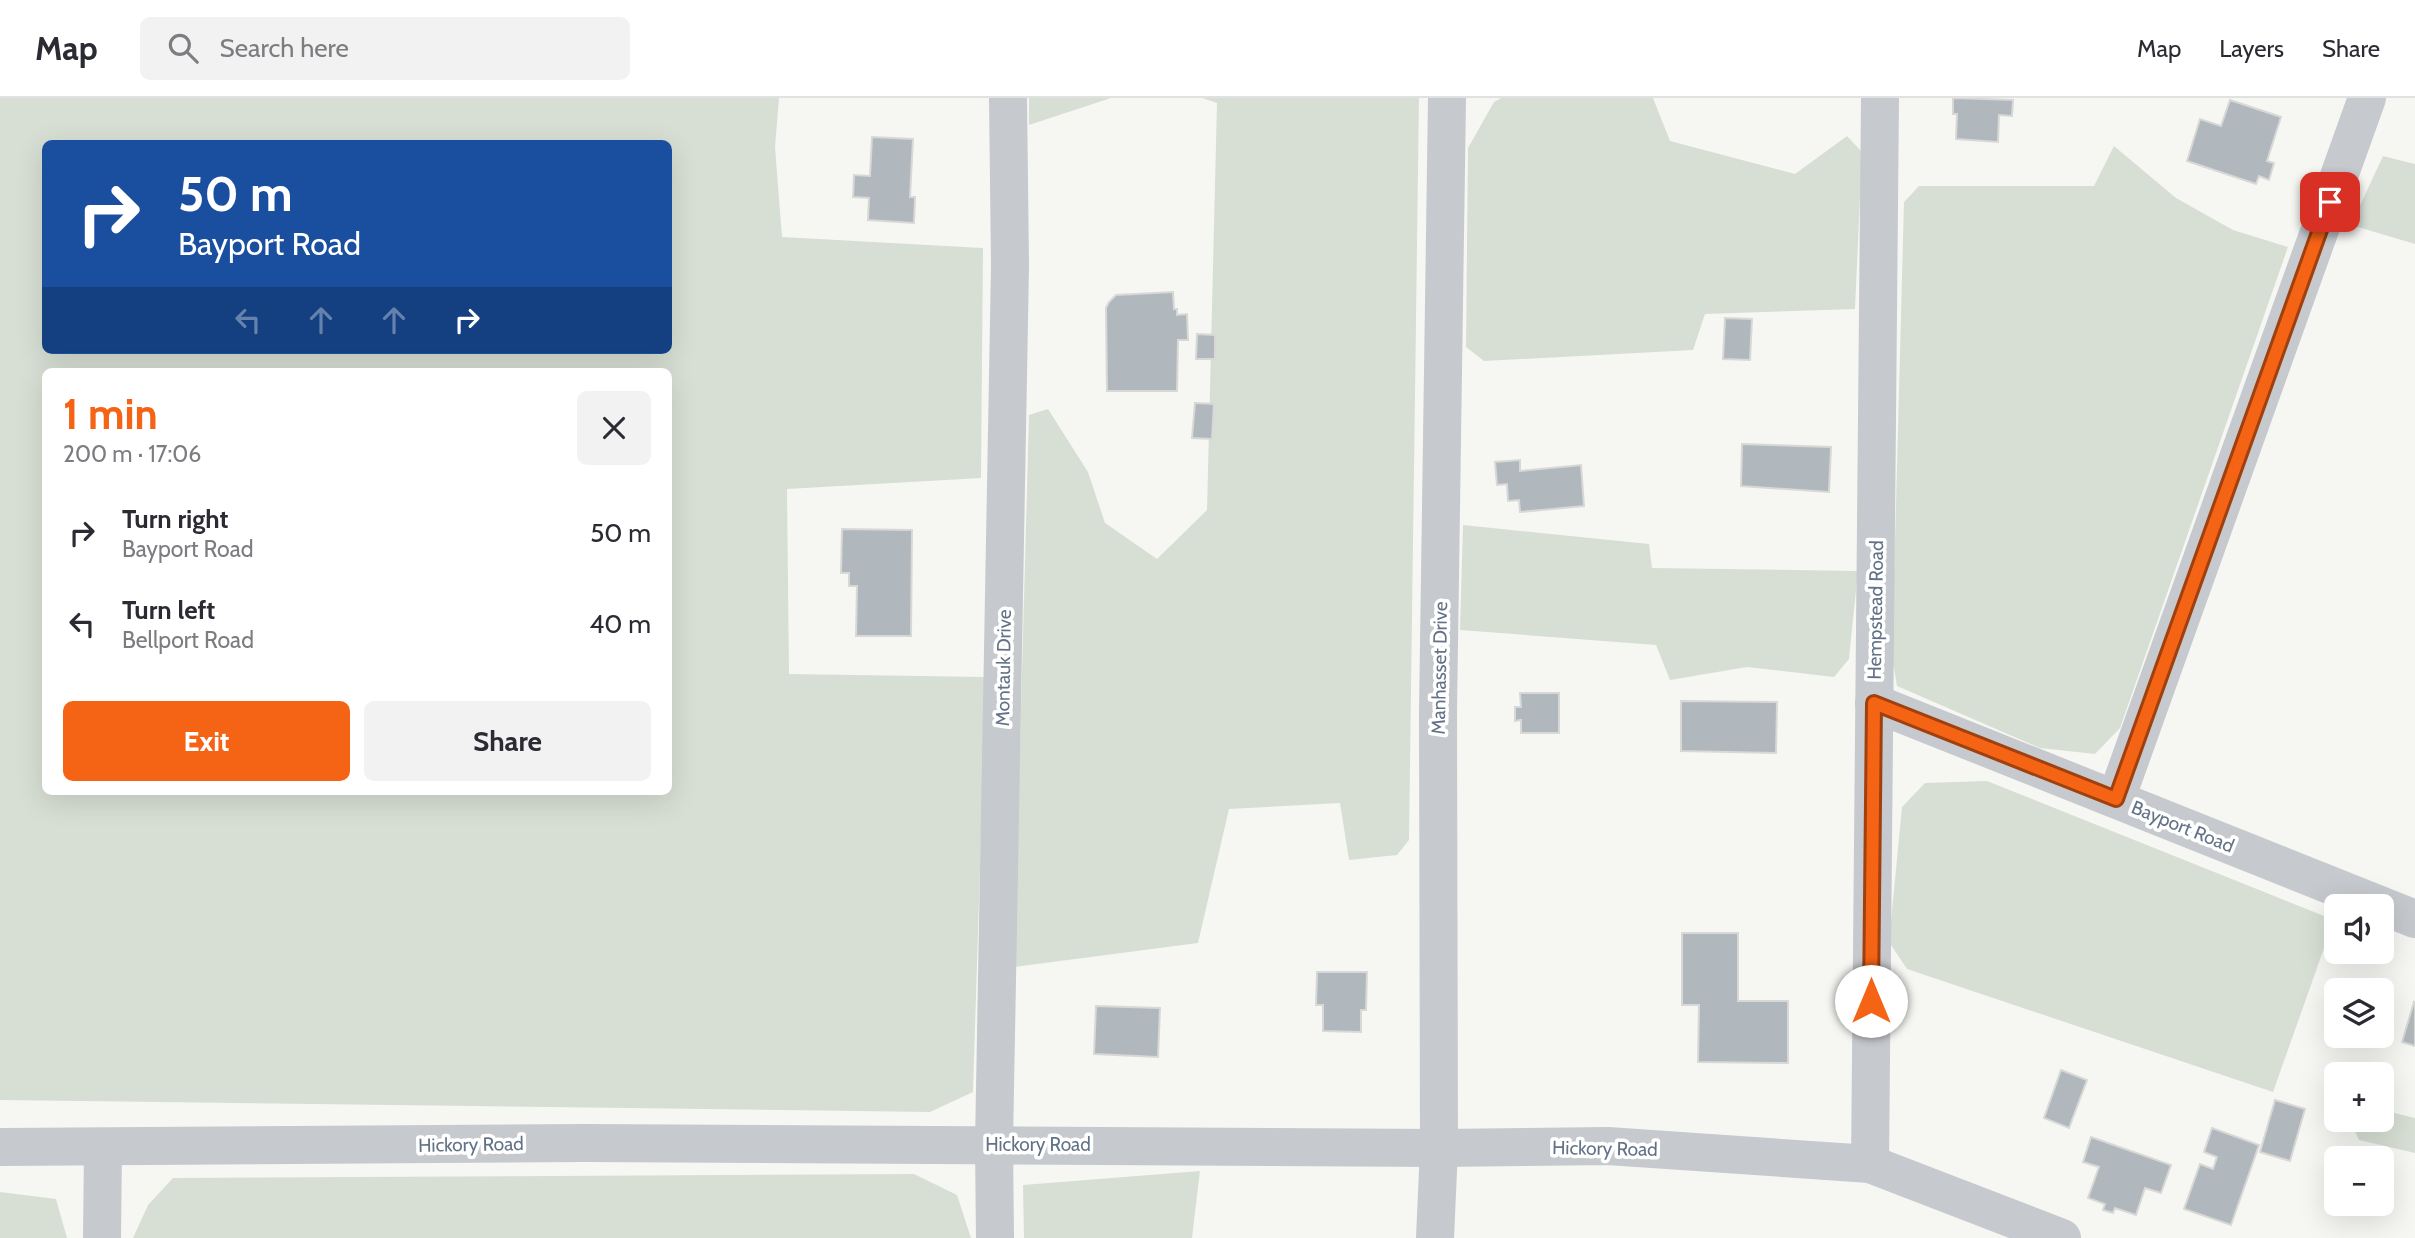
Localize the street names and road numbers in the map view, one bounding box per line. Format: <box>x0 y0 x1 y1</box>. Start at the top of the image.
street label: Hempstead Road <box>1863 540 1888 680</box>
street label: Manhasset Drive <box>1427 601 1452 735</box>
street label: Montauk Drive <box>991 609 1016 727</box>
street label: Bayport Road <box>2128 795 2237 857</box>
street label: Hickory Road <box>418 1132 524 1157</box>
street label: Hickory Road <box>985 1133 1091 1156</box>
street label: Hickory Road <box>1552 1136 1658 1161</box>

